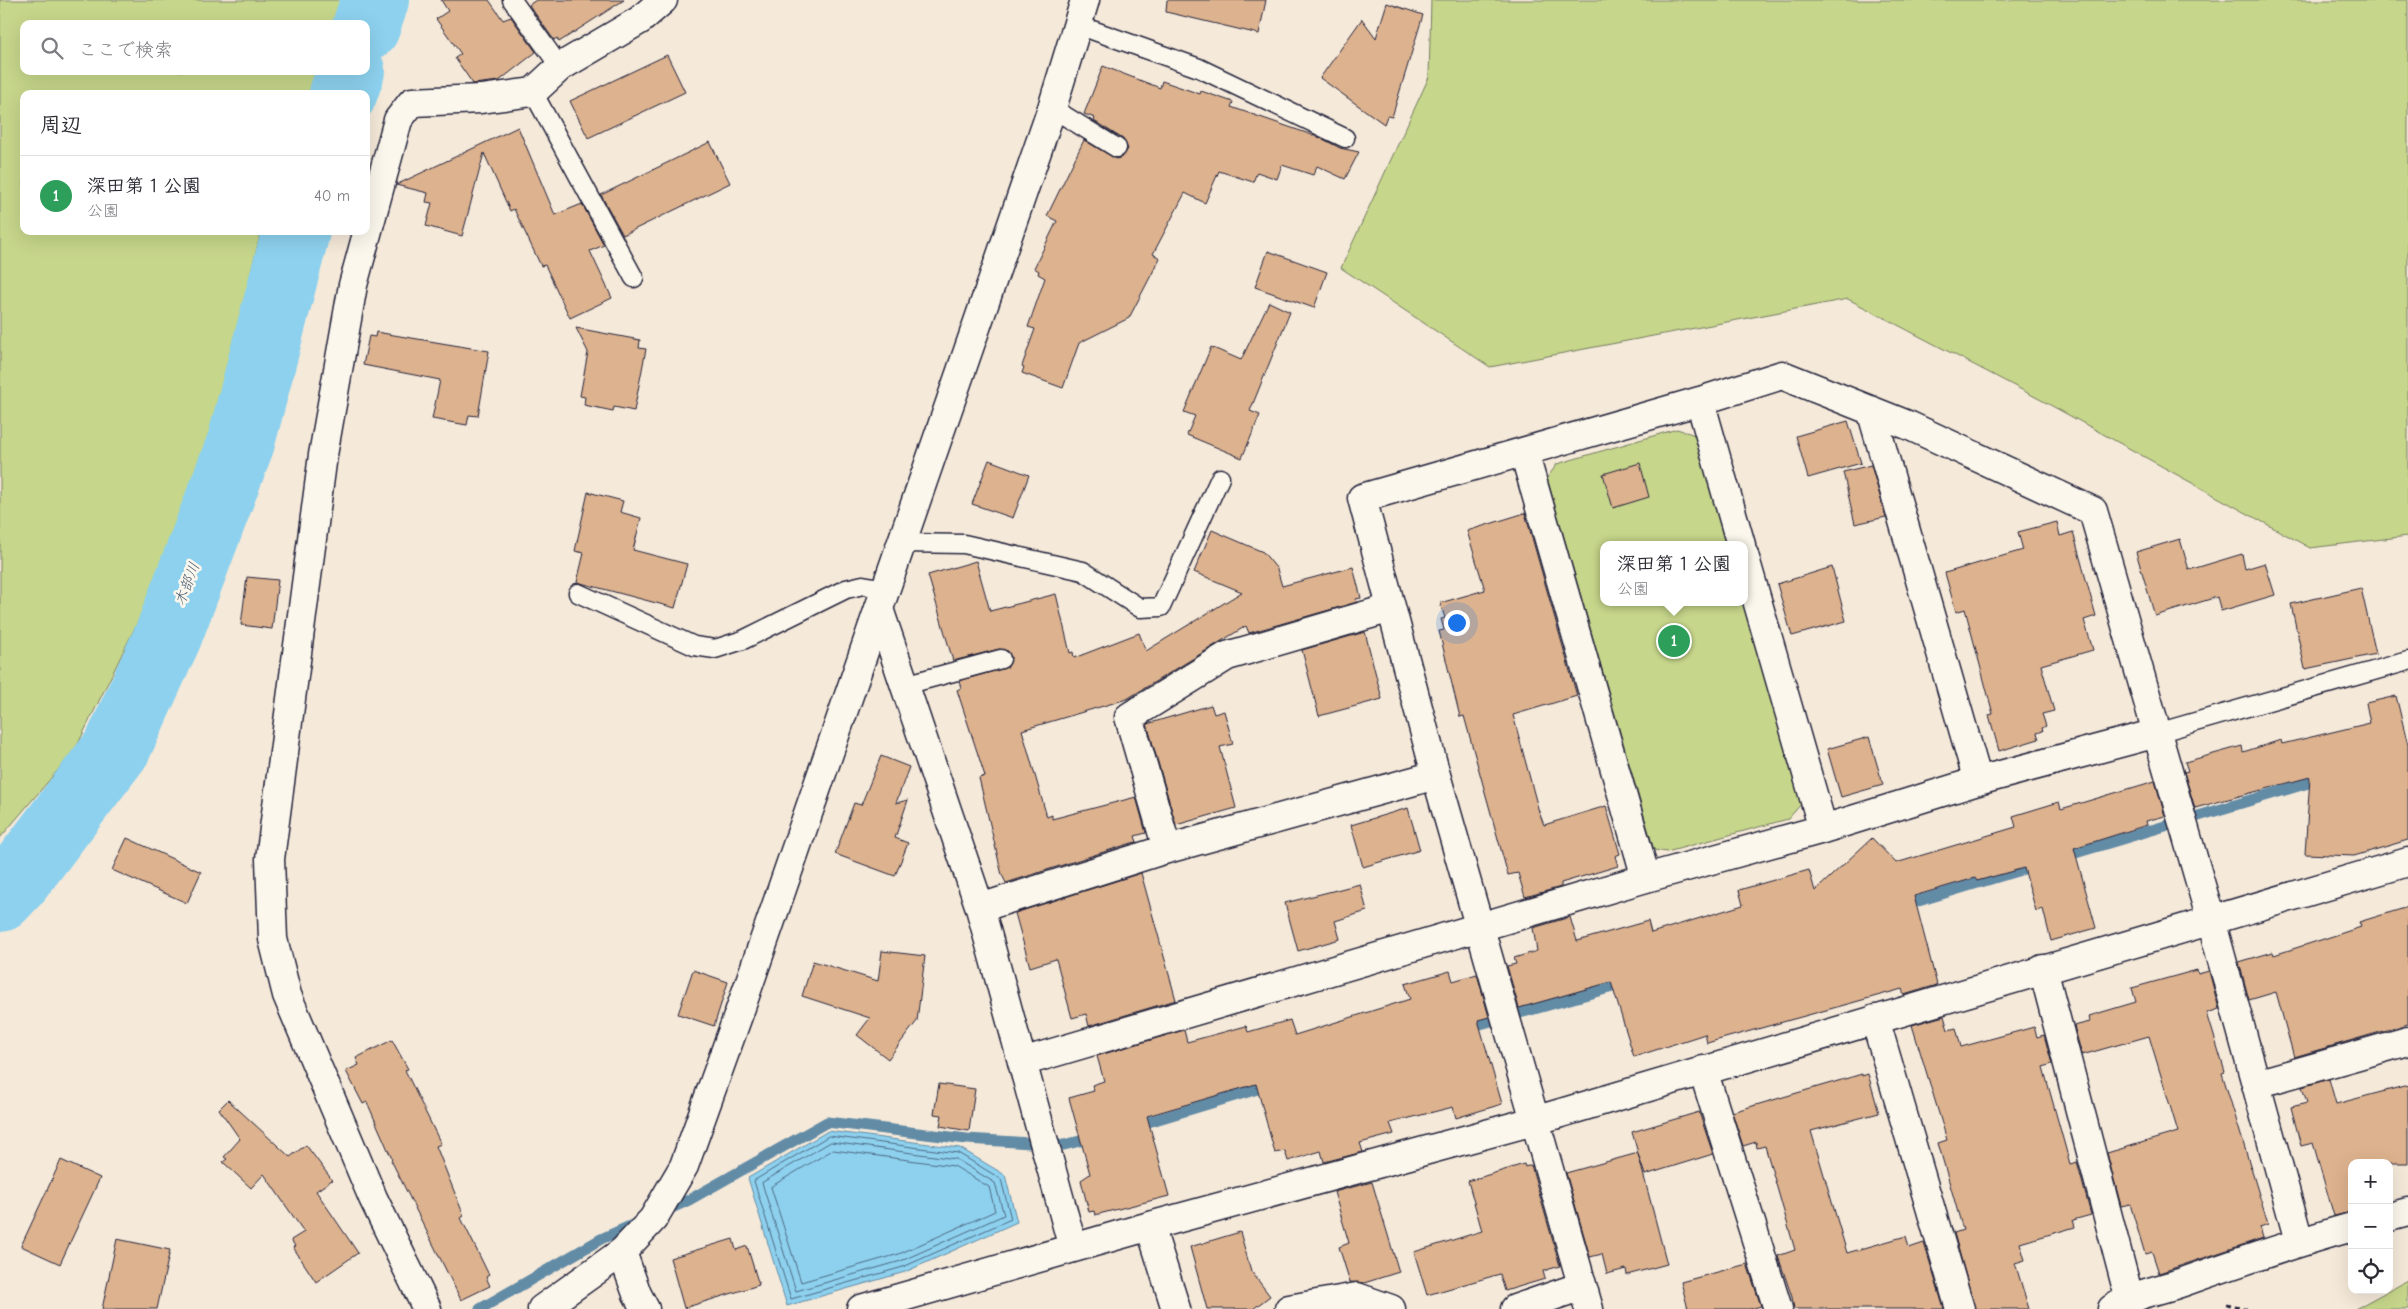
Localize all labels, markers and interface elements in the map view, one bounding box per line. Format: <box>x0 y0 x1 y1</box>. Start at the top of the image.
search box <box>20 20 370 75</box>
icon: search <box>38 34 66 62</box>
text: ここで検索 <box>78 39 173 61</box>
text: 周辺 <box>40 113 82 137</box>
text: 深田第１公園 <box>87 175 201 197</box>
text: 1 <box>53 187 59 205</box>
text: 40 m <box>314 187 350 205</box>
text: 公園 <box>87 202 119 220</box>
popup <box>1600 541 1748 606</box>
text: 深田第１公園 <box>1617 553 1731 575</box>
water label: 木部川 <box>171 560 203 608</box>
text: 公園 <box>1617 580 1649 598</box>
your location <box>1444 610 1470 636</box>
pin: 1 <box>1658 622 1690 660</box>
map controls <box>2348 1159 2393 1294</box>
button: + <box>2348 1159 2393 1204</box>
button: − <box>2348 1204 2393 1249</box>
button: locate <box>2348 1249 2393 1294</box>

